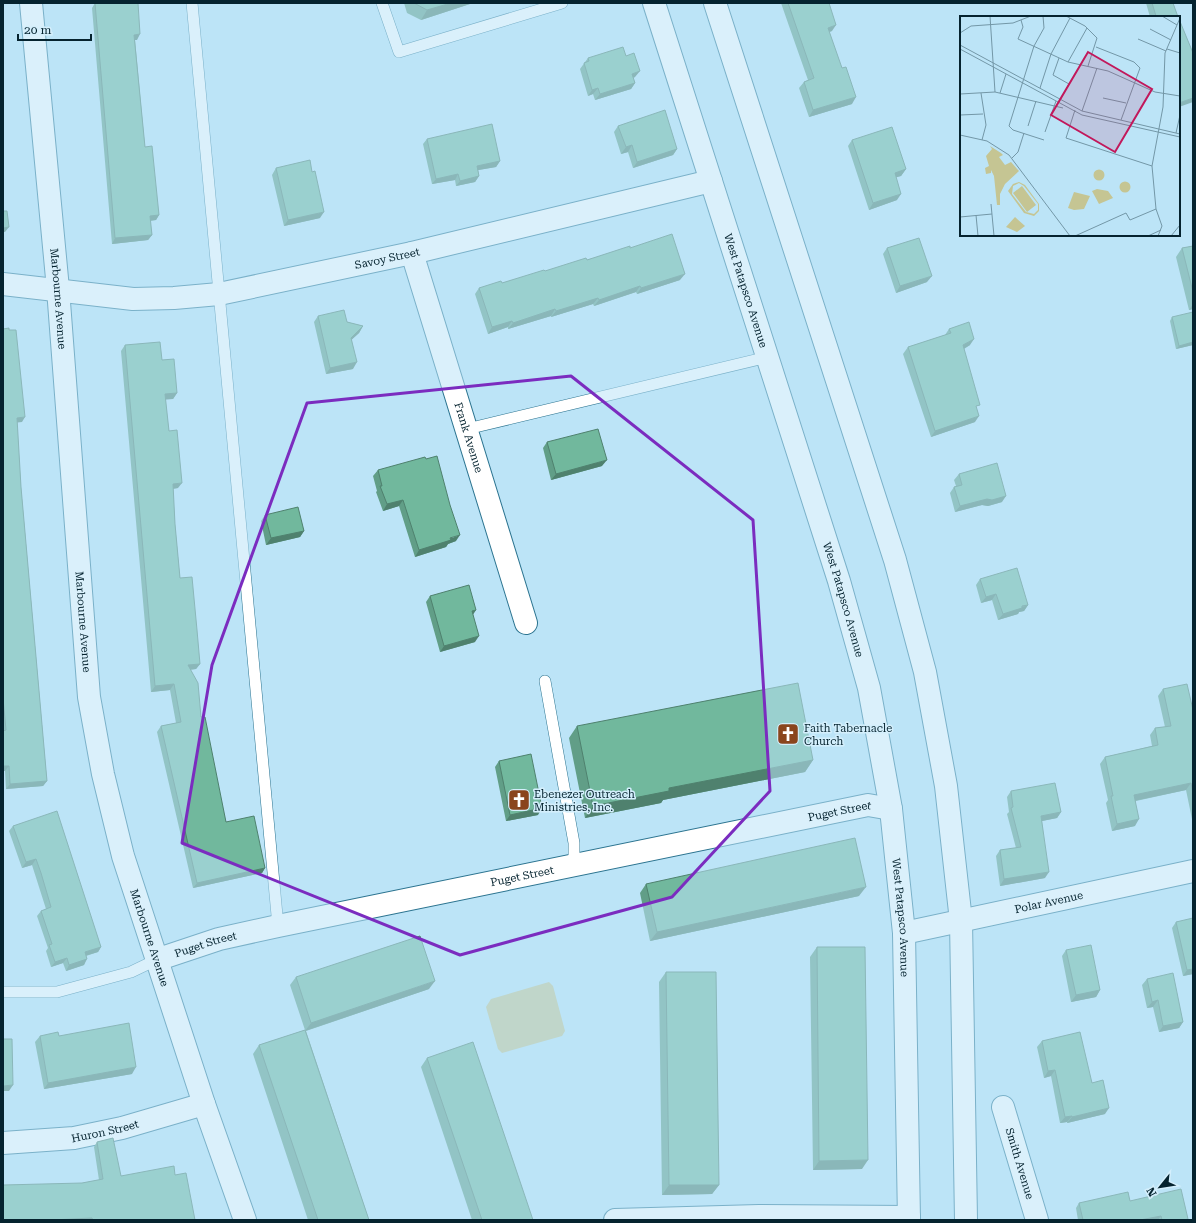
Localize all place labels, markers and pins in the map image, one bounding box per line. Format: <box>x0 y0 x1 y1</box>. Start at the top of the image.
church icon: Faith Tabernacle Church <box>775 721 801 747</box>
place label: Faith Tabernacle Church <box>804 722 892 748</box>
church icon: Ebenezer Outreach Ministries, Inc. <box>506 787 532 813</box>
place label: Ebenezer Outreach Ministries, Inc. <box>534 788 635 814</box>

